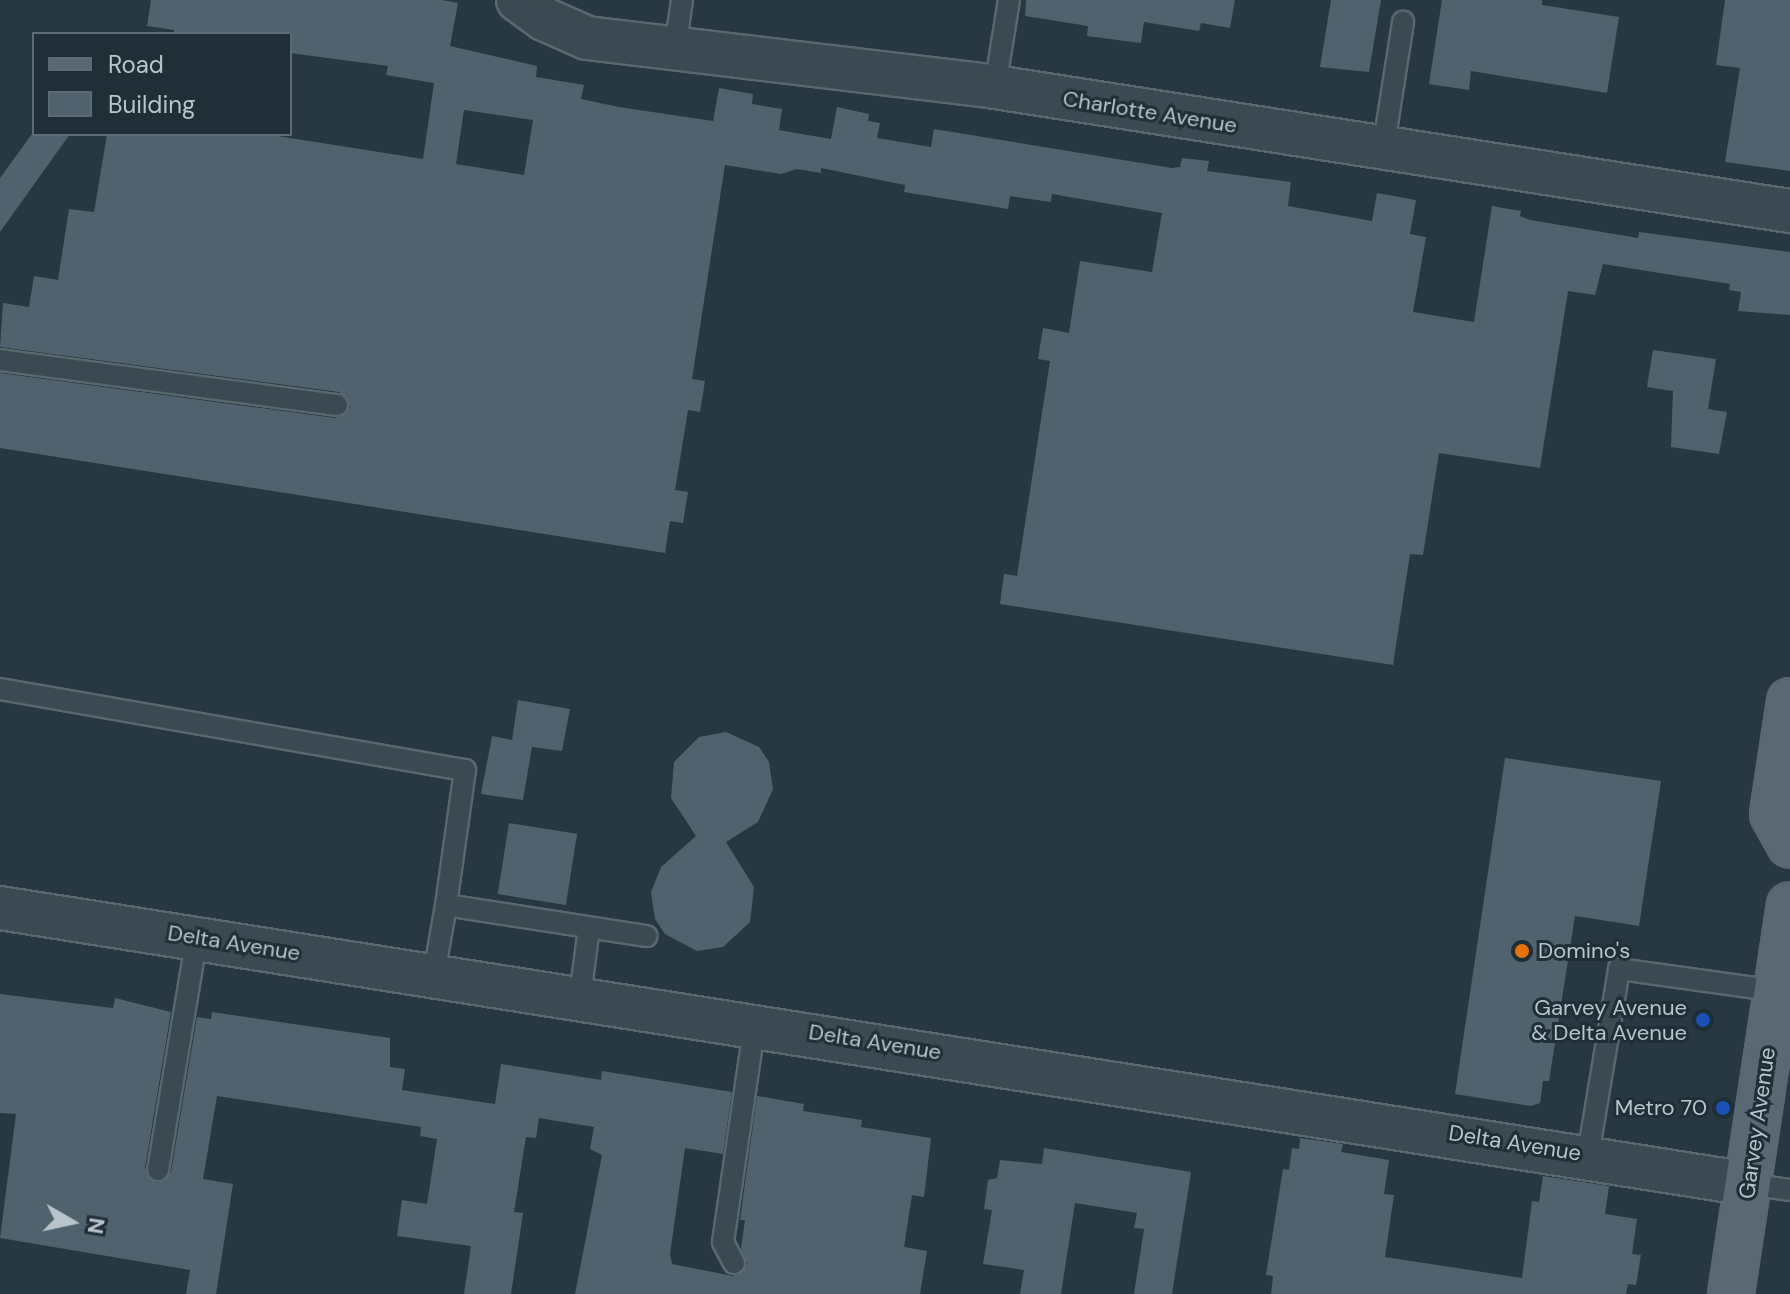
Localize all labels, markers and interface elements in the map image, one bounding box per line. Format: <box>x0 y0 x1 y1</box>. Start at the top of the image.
legend <box>32 32 292 136</box>
text: Road <box>108 49 164 80</box>
street label: Charlotte Avenue <box>1061 85 1239 139</box>
text: Building <box>108 89 195 120</box>
street label: Delta Avenue <box>166 920 302 966</box>
place label: Domino's <box>1538 938 1630 964</box>
marker: Domino's <box>1513 942 1531 960</box>
place label: Garvey Avenue & Delta Avenue <box>1531 994 1687 1046</box>
marker: Garvey Avenue & Delta Avenue <box>1694 1011 1712 1029</box>
street label: Delta Avenue <box>807 1019 943 1065</box>
street label: Garvey Avenue <box>1733 1046 1781 1200</box>
place label: Metro 70 <box>1615 1095 1707 1121</box>
marker: Metro 70 <box>1714 1099 1732 1117</box>
street label: Delta Avenue <box>1447 1120 1583 1166</box>
north arrow <box>32 1182 112 1262</box>
text: N <box>81 1216 112 1236</box>

